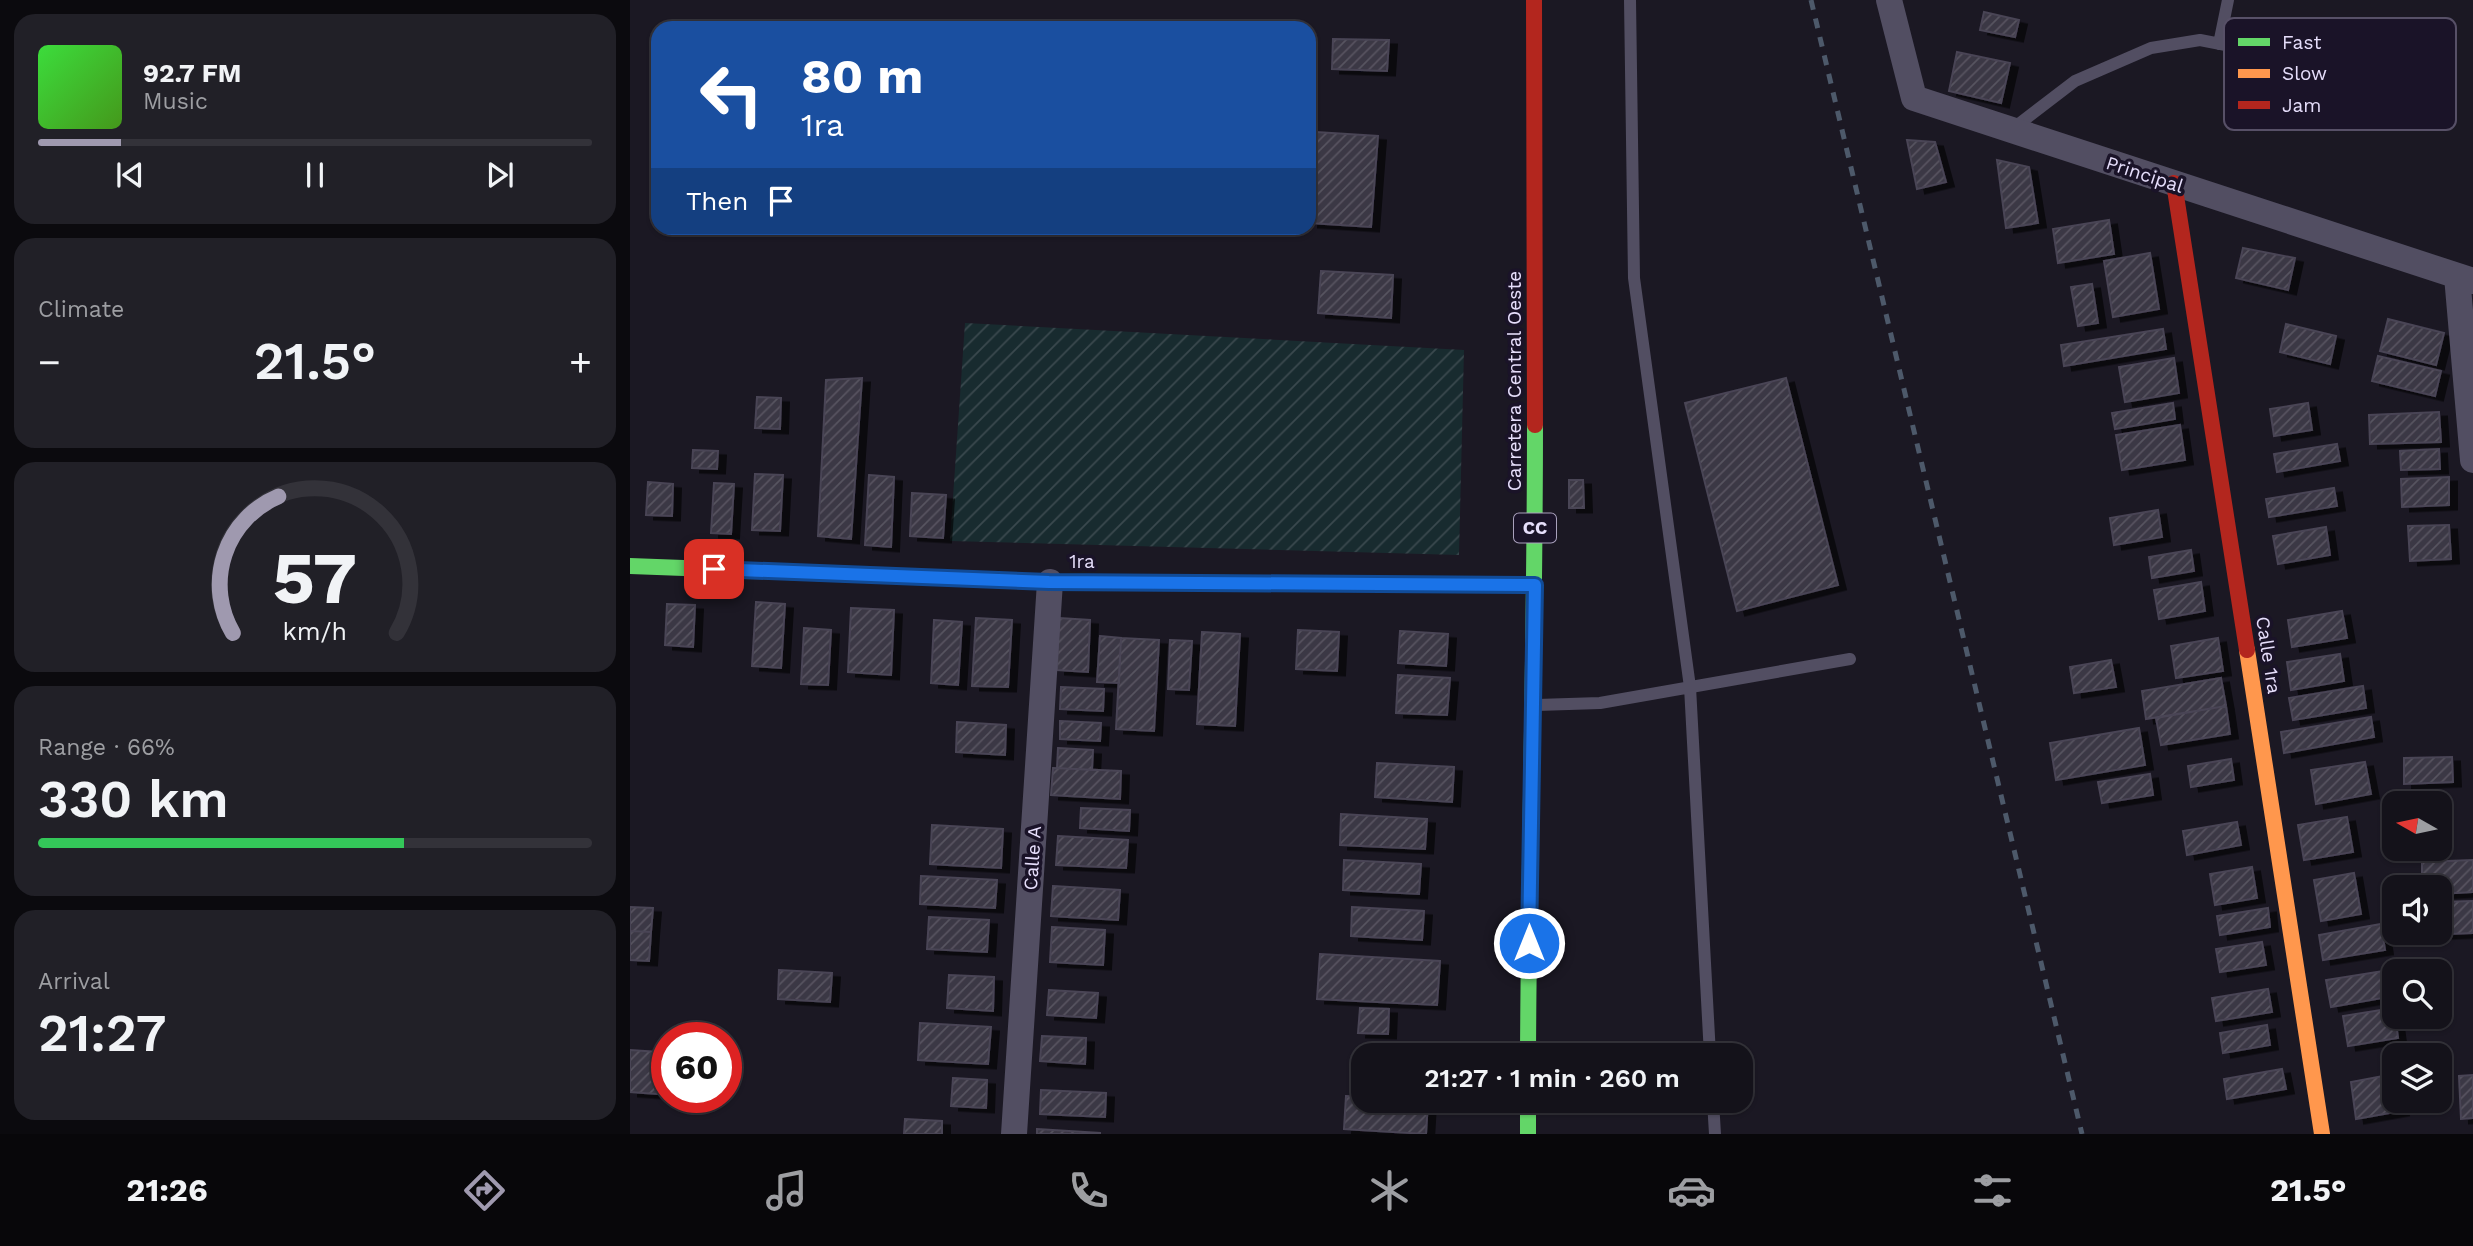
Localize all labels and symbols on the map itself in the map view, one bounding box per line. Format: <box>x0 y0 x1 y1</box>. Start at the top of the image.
legend <box>2224 18 2456 130</box>
text: Fast <box>2282 31 2321 54</box>
text: Slow <box>2282 62 2327 85</box>
text: Jam <box>2282 94 2321 117</box>
street label: Principal <box>2103 151 2187 198</box>
street label: Carretera Central Oeste <box>1503 271 1526 491</box>
road number: CC <box>1514 514 1556 542</box>
pin <box>684 539 744 599</box>
street label: 1ra <box>1069 550 1095 573</box>
street label: Calle 1ra <box>2251 615 2286 696</box>
north arrow <box>2382 791 2452 861</box>
street label: Calle A <box>1019 825 1046 891</box>
position arrow <box>1492 906 1566 980</box>
speed limit sign: 60 <box>651 1022 742 1113</box>

